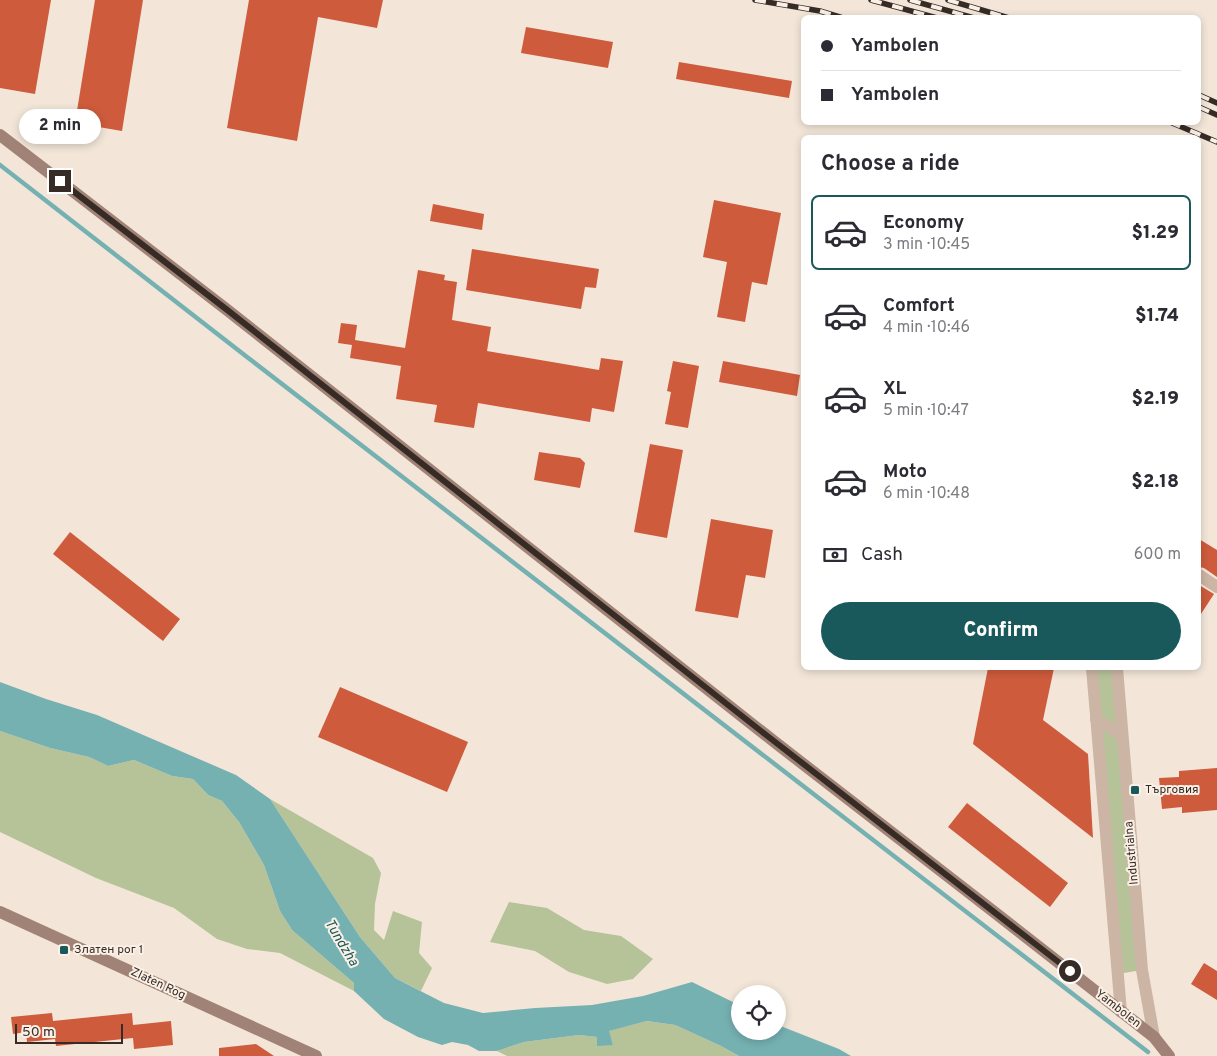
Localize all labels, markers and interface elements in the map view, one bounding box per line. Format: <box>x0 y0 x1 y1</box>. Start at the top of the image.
text: Yambolen <box>851 34 939 58</box>
text: Yambolen <box>851 83 939 107</box>
callout: 2 min <box>19 109 101 144</box>
text: 2 min <box>39 116 81 136</box>
text: Choose a ride <box>821 151 959 178</box>
route end <box>49 170 71 192</box>
icon: car <box>823 210 868 255</box>
text: Economy <box>883 211 964 235</box>
text: $1.29 <box>1131 221 1179 245</box>
text: 3 min · 10:45 <box>883 235 970 255</box>
icon: car <box>823 293 868 338</box>
text: Comfort <box>883 294 955 318</box>
text: $1.74 <box>1135 304 1179 328</box>
text: 4 min · 10:46 <box>883 318 970 338</box>
icon: car <box>823 376 868 421</box>
text: XL <box>883 377 906 401</box>
text: $2.19 <box>1132 387 1179 411</box>
text: 5 min · 10:47 <box>883 401 969 421</box>
icon: car <box>823 459 868 504</box>
text: Moto <box>883 460 927 484</box>
text: $2.18 <box>1131 470 1179 494</box>
text: 6 min · 10:48 <box>883 484 970 504</box>
icon: cash <box>821 541 849 569</box>
text: Cash <box>861 543 903 567</box>
text: 600 m <box>1134 545 1181 565</box>
button: Confirm <box>821 602 1181 660</box>
place label: Търговия <box>1145 782 1199 798</box>
marker: Търговия <box>1129 784 1141 796</box>
street label: Industrialna <box>1121 821 1143 885</box>
water label: Tundzha <box>320 916 362 970</box>
place label: Златен рог 1 <box>74 942 143 958</box>
marker: Златен рог 1 <box>58 944 70 956</box>
route start <box>1059 960 1081 982</box>
street label: Zlaten Rog <box>128 964 188 1004</box>
map controls <box>731 985 786 1040</box>
button: locate <box>731 985 786 1040</box>
street label: Yambolen <box>1092 986 1144 1032</box>
scale bar <box>15 1021 122 1044</box>
text: 50 m <box>22 1024 55 1041</box>

